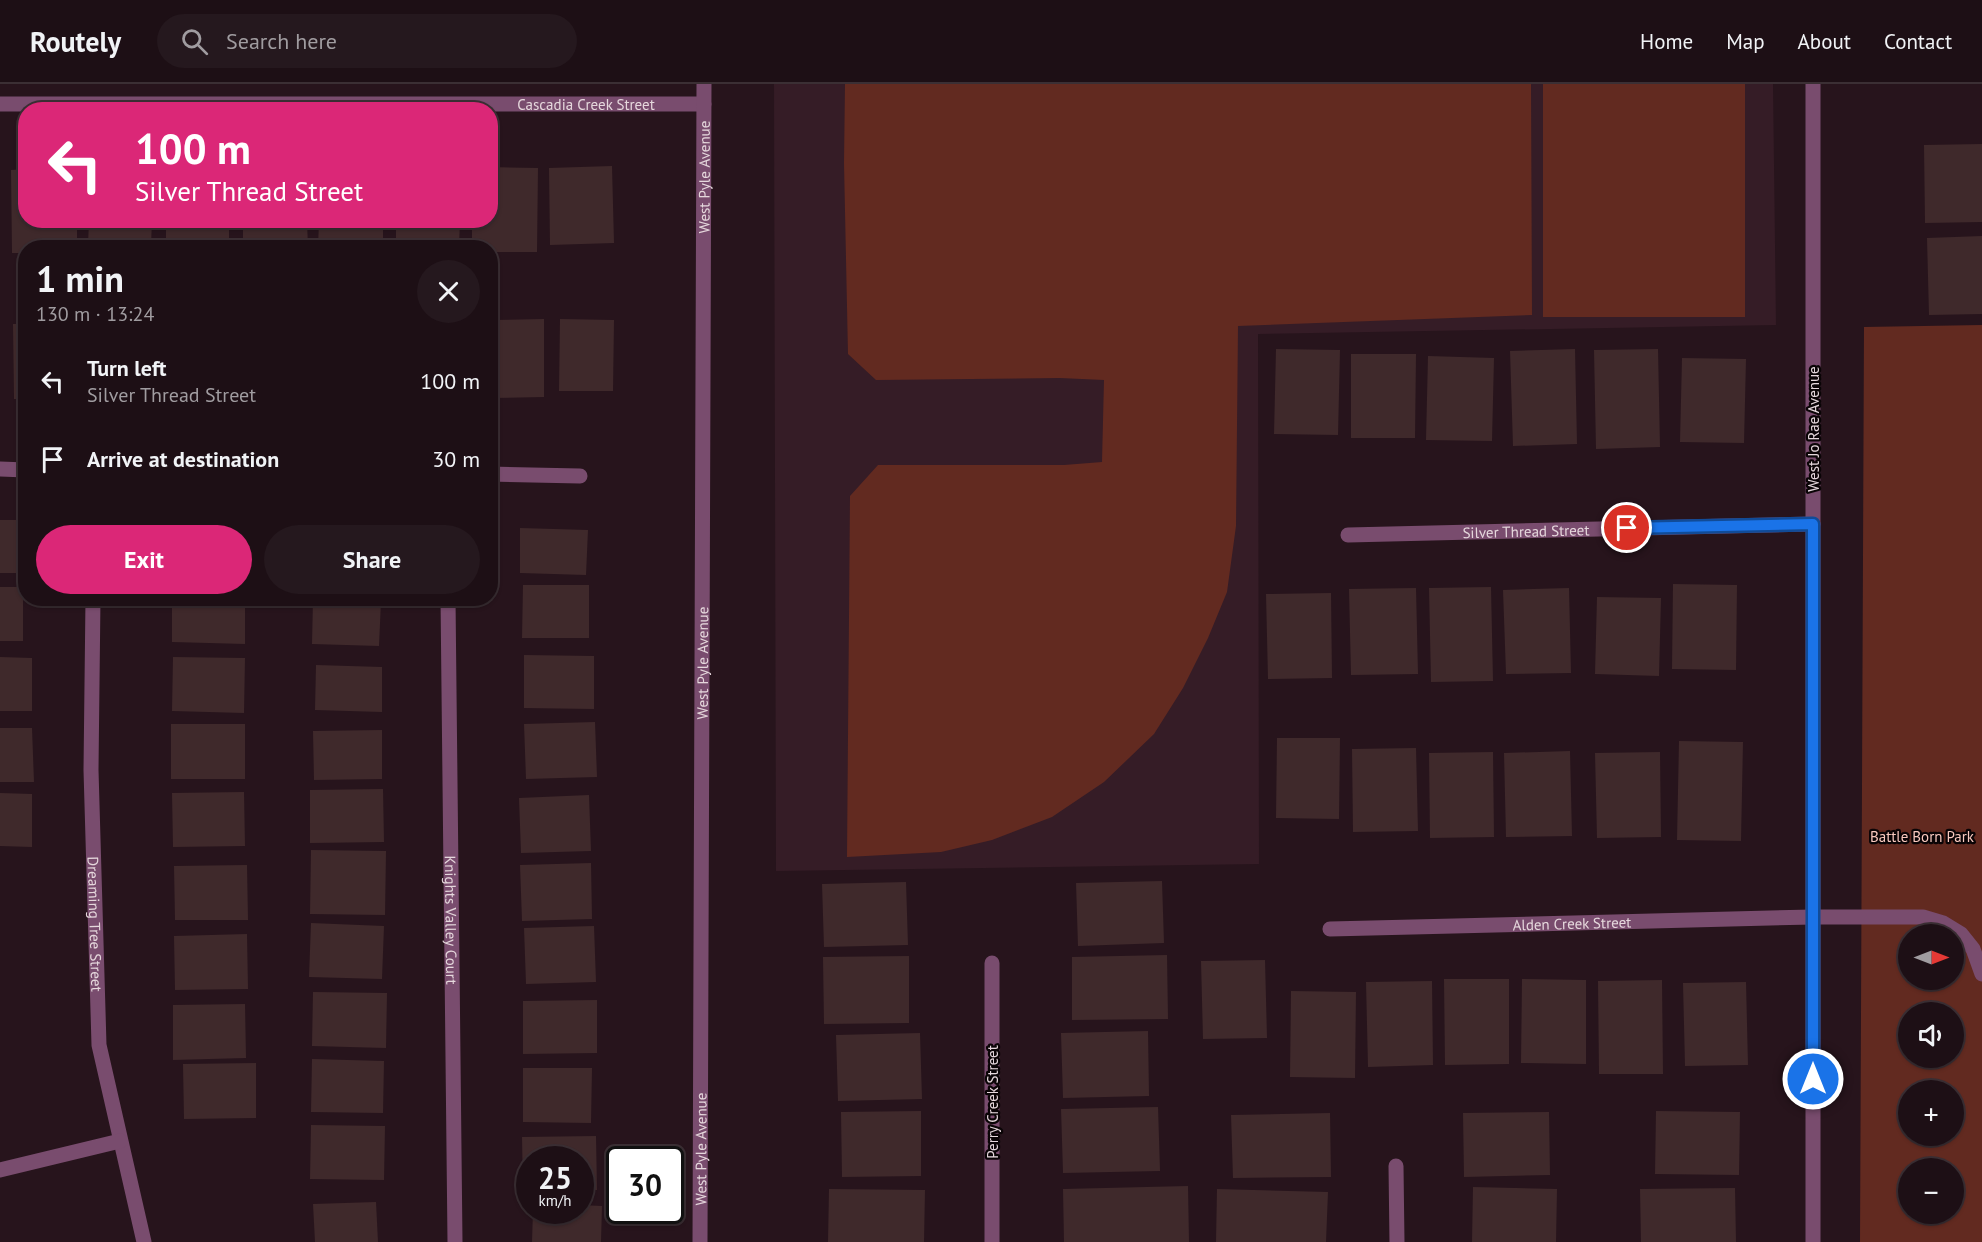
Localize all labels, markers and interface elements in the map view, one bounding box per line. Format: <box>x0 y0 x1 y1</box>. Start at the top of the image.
search box <box>157 14 577 68</box>
text: Routely <box>30 23 121 60</box>
icon: search <box>178 25 211 58</box>
text: Search here <box>226 27 337 55</box>
text: Home <box>1640 28 1693 55</box>
text: Map <box>1726 28 1765 55</box>
text: About <box>1798 28 1851 55</box>
text: Contact <box>1884 28 1952 55</box>
street label: Cascadia Creek Street <box>517 95 655 114</box>
text: 100 m <box>135 121 251 176</box>
street label: West Pyle Avenue <box>694 121 713 233</box>
icon: left <box>36 126 114 204</box>
text: Silver Thread Street <box>135 174 363 208</box>
text: 1 min <box>36 255 124 302</box>
button: close <box>417 260 480 323</box>
text: 130 m · 13:24 <box>36 301 154 327</box>
text: Turn left <box>87 354 167 382</box>
icon: left <box>36 365 69 398</box>
street label: West Jo Rae Avenue <box>1804 366 1823 492</box>
text: 100 m <box>420 367 480 395</box>
text: Silver Thread Street <box>87 382 256 408</box>
icon: arrive <box>36 443 69 476</box>
text: Arrive at destination <box>87 445 279 473</box>
text: 30 m <box>432 445 480 473</box>
pin <box>1601 502 1652 553</box>
icon: arrive <box>1610 511 1643 544</box>
street label: Silver Thread Street <box>1462 520 1590 542</box>
button: Exit <box>36 525 252 594</box>
button: Share <box>264 525 480 594</box>
street label: West Pyle Avenue <box>692 607 712 719</box>
park label: Battle Born Park <box>1870 827 1975 846</box>
street label: Knights Valley Court <box>441 855 462 985</box>
street label: Dreaming Tree Street <box>84 856 107 992</box>
street label: Alden Creek Street <box>1512 912 1632 934</box>
north arrow <box>1898 924 1964 990</box>
map controls <box>1898 924 1964 1224</box>
button: sound <box>1898 1002 1964 1068</box>
street label: Perry Creek Street <box>983 1045 1002 1159</box>
position arrow <box>1781 1047 1845 1111</box>
button: + <box>1898 1080 1964 1146</box>
street label: West Pyle Avenue <box>691 1093 710 1205</box>
speed limit sign: 30 <box>606 1146 684 1224</box>
text: 25 <box>538 1158 572 1197</box>
button: − <box>1898 1158 1964 1224</box>
text: km/h <box>539 1191 571 1210</box>

